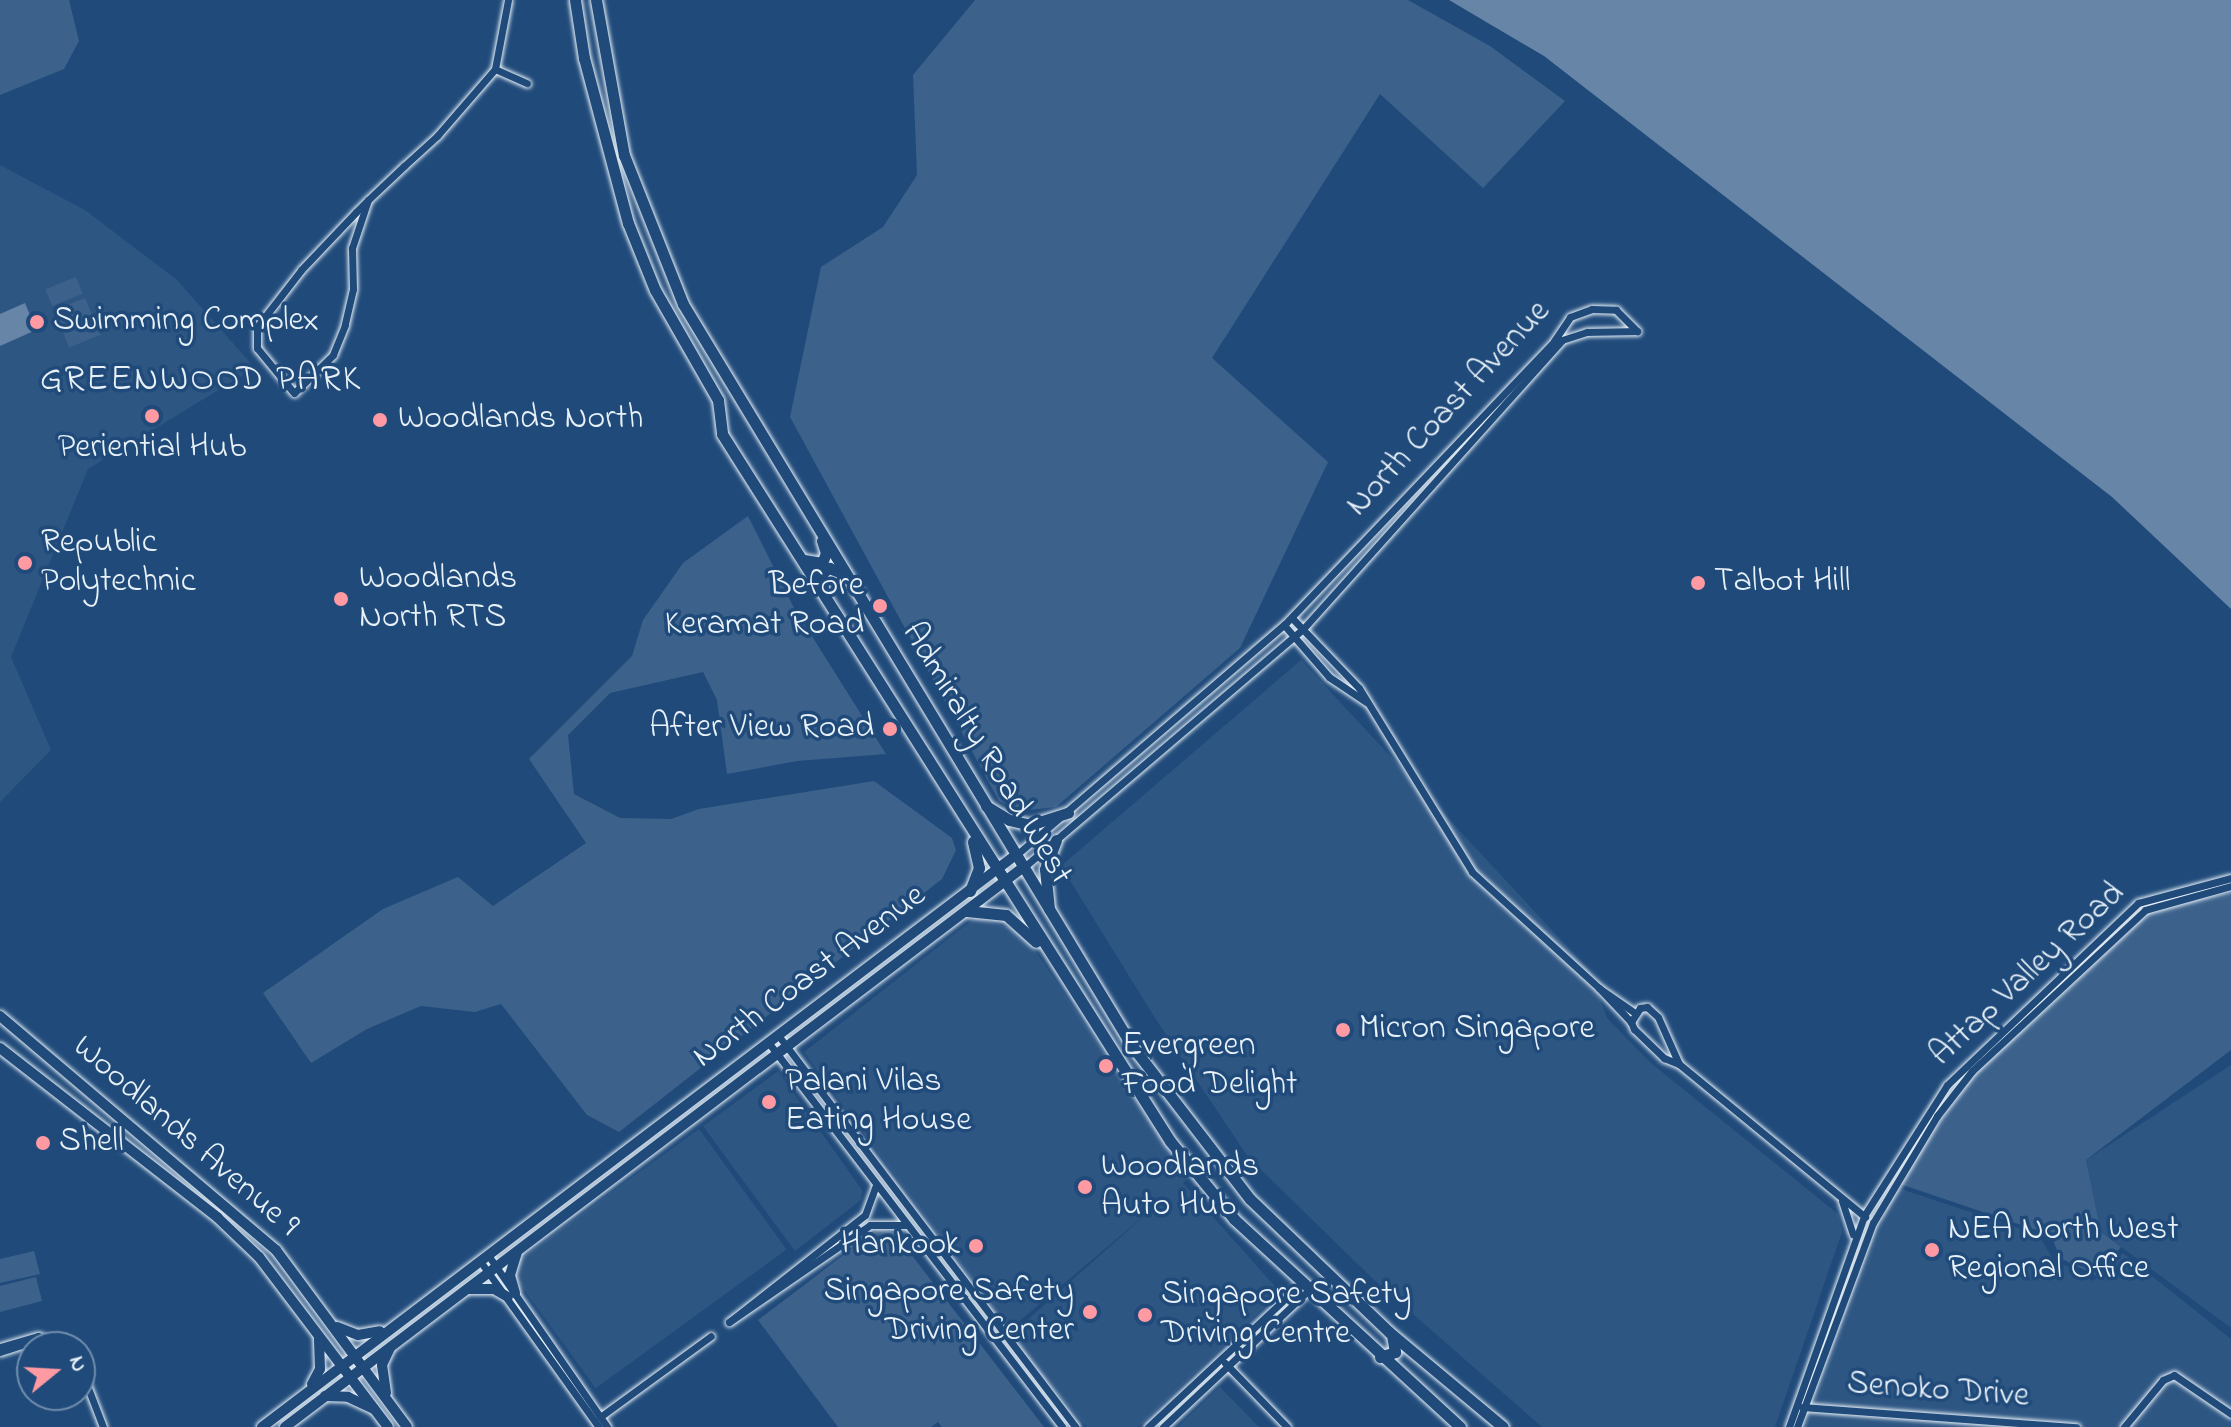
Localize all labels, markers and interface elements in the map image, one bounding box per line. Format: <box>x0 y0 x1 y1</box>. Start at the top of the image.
street label: North Coast Avenue <box>1338 292 1560 526</box>
place label: Swimming Complex <box>53 302 319 342</box>
marker: Swimming Complex <box>28 313 46 331</box>
district label: GREENWOOD PARK <box>40 359 362 403</box>
place label: Woodlands North <box>398 400 643 440</box>
marker: Periential Hub <box>143 407 161 425</box>
marker: Woodlands North <box>369 409 391 431</box>
place label: Periential Hub <box>58 429 246 469</box>
place label: Republic Polytechnic <box>41 523 196 602</box>
marker: Republic Polytechnic <box>16 554 34 572</box>
place label: Woodlands North RTS <box>359 559 517 638</box>
place label: Talbot Hill <box>1714 563 1850 603</box>
place label: Before Keramat Road <box>665 566 864 646</box>
marker: Talbot Hill <box>1689 574 1707 592</box>
marker: Woodlands North RTS <box>330 588 352 610</box>
marker: Before Keramat Road <box>871 597 889 615</box>
street label: Admiralty Road West <box>892 615 1080 893</box>
place label: After View Road <box>649 709 874 749</box>
marker: After View Road <box>881 720 899 738</box>
street label: Attap Valley Road <box>1922 874 2134 1076</box>
street label: North Coast Avenue <box>686 876 934 1078</box>
place label: Micron Singapore <box>1359 1010 1595 1050</box>
marker: Micron Singapore <box>1334 1021 1352 1039</box>
place label: Evergreen Food Delight <box>1122 1026 1297 1106</box>
street label: Woodlands Avenue 9 <box>63 1027 307 1247</box>
marker: Evergreen Food Delight <box>1097 1057 1115 1075</box>
place label: Palani Vilas Eating House <box>785 1062 971 1142</box>
marker: Palani Vilas Eating House <box>760 1093 778 1111</box>
place label: Shell <box>59 1123 124 1163</box>
marker: Shell <box>34 1134 52 1152</box>
place label: Woodlands Auto Hub <box>1101 1147 1259 1226</box>
marker: Woodlands Auto Hub <box>1076 1178 1094 1196</box>
place label: NEA North West Regional Office <box>1948 1210 2179 1290</box>
place label: Hankook <box>841 1226 960 1266</box>
marker: Hankook <box>967 1237 985 1255</box>
marker: NEA North West Regional Office <box>1923 1241 1941 1259</box>
place label: Singapore Safety Driving Center <box>824 1272 1074 1352</box>
place label: Singapore Safety Driving Centre <box>1161 1275 1411 1354</box>
marker: Singapore Safety Driving Center <box>1081 1303 1099 1321</box>
marker: Singapore Safety Driving Centre <box>1136 1306 1154 1324</box>
north arrow <box>16 1331 96 1411</box>
text: N <box>59 1352 94 1376</box>
street label: Senoko Drive <box>1846 1364 2030 1418</box>

